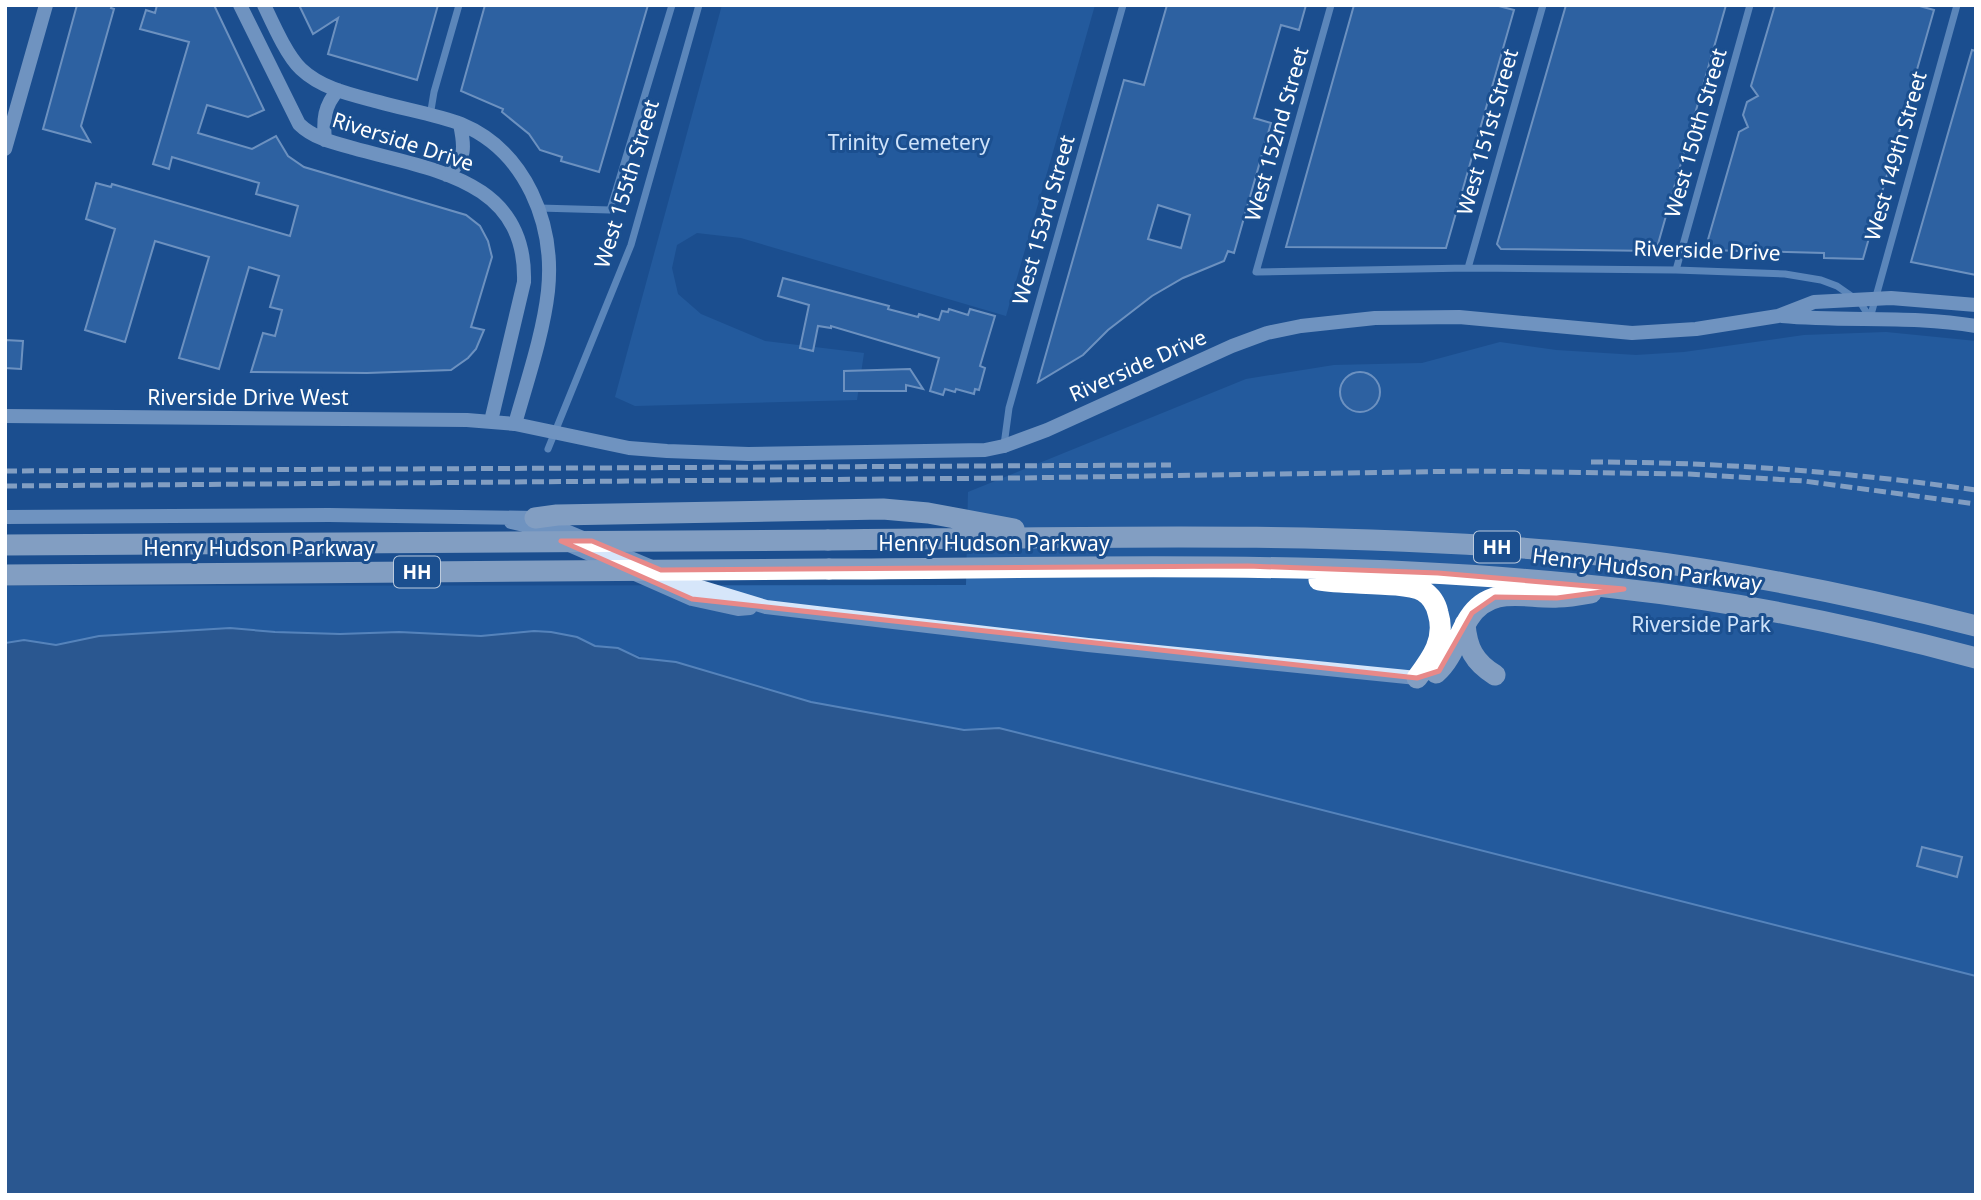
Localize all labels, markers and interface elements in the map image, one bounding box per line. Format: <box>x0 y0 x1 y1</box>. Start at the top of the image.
street label: West 152nd Street <box>1238 43 1314 224</box>
street label: West 150th Street <box>1657 44 1733 221</box>
street label: West 151st Street <box>1450 45 1524 218</box>
street label: West 149th Street <box>1857 67 1933 244</box>
street label: West 155th Street <box>587 96 665 271</box>
street label: Riverside Drive <box>329 105 478 177</box>
park label: Trinity Cemetery <box>828 128 990 156</box>
street label: West 153rd Street <box>1005 131 1081 308</box>
street label: Riverside Drive <box>1633 233 1781 267</box>
street label: Riverside Drive <box>1065 322 1211 408</box>
street label: Riverside Drive West <box>147 383 349 411</box>
street label: Henry Hudson Parkway <box>878 529 1110 557</box>
road number: HH <box>1474 532 1520 562</box>
street label: Henry Hudson Parkway <box>143 534 375 562</box>
street label: Henry Hudson Parkway <box>1531 541 1764 597</box>
road number: HH <box>394 556 440 587</box>
park label: Riverside Park <box>1631 610 1772 638</box>

